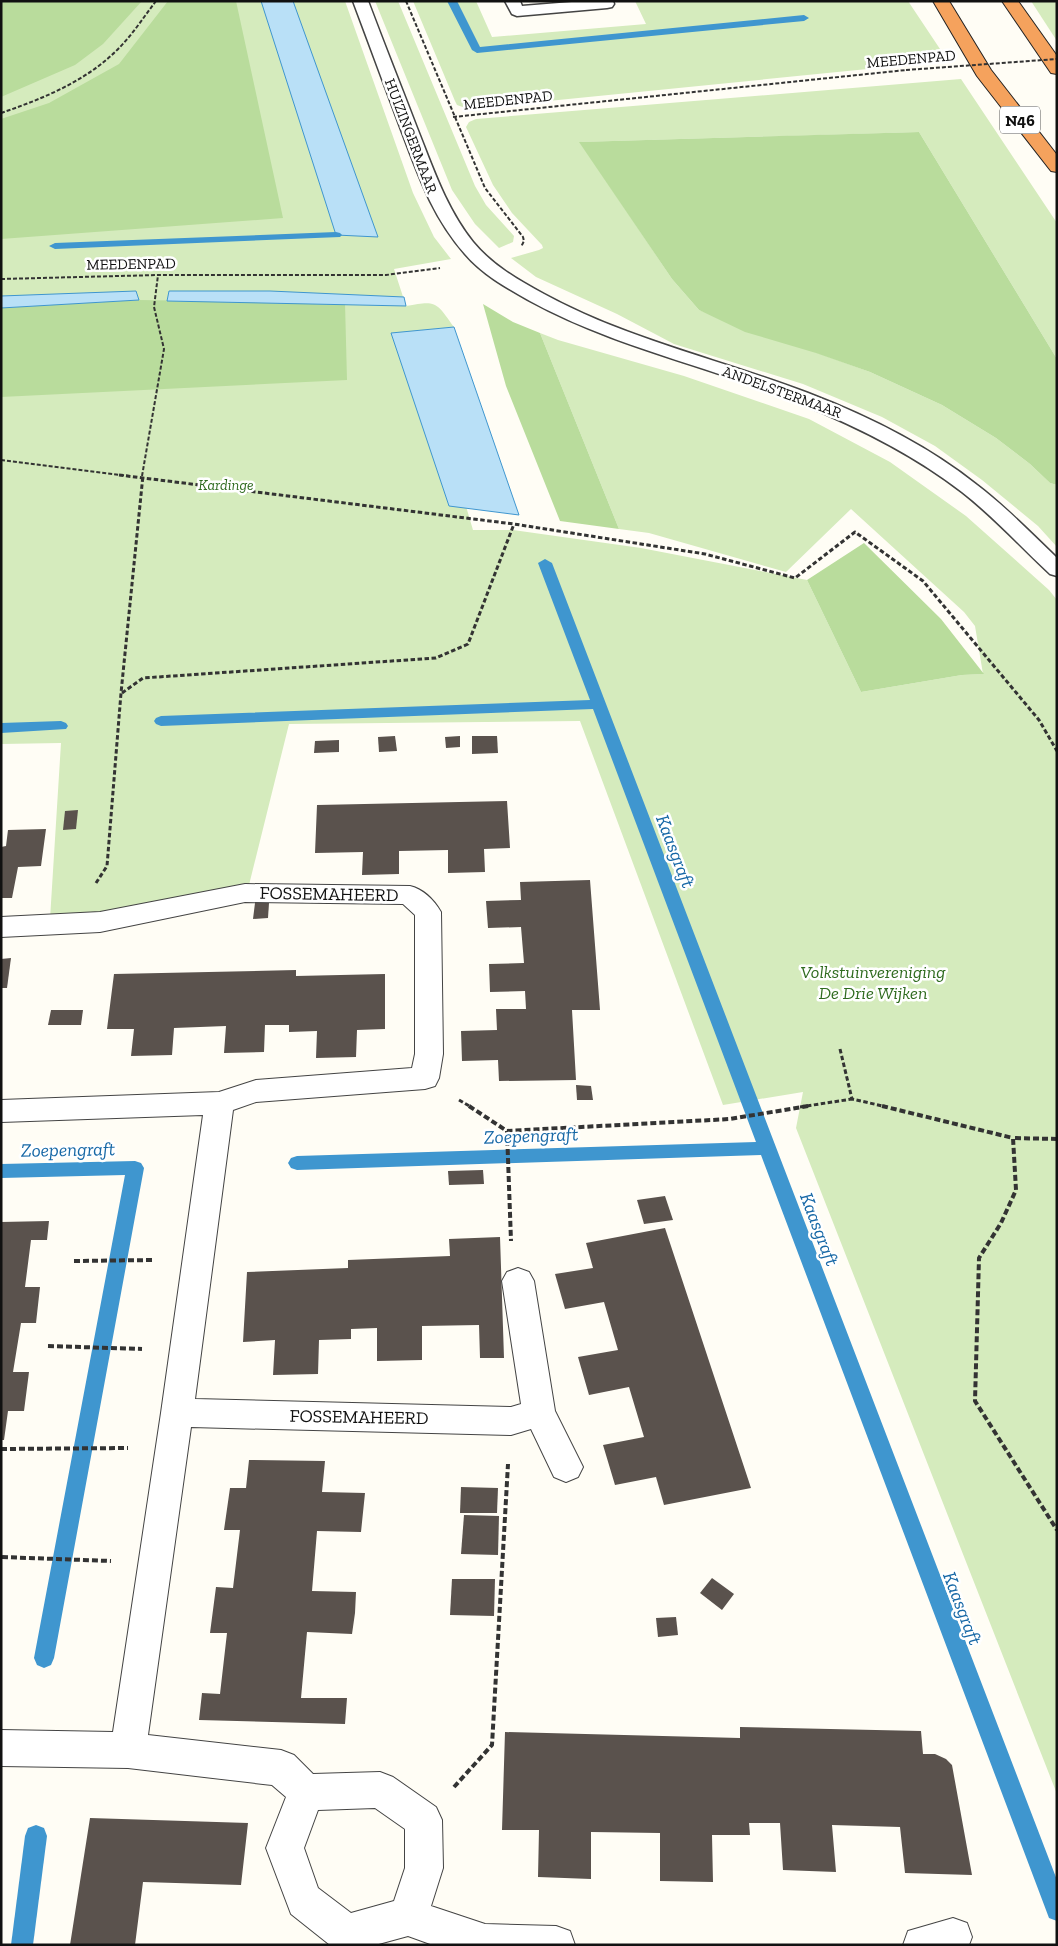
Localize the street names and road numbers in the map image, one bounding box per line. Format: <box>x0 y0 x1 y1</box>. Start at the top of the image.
street label: MEEDENPAD <box>866 46 956 72</box>
street label: HUIZINGERMAAR <box>381 76 441 197</box>
street label: MEEDENPAD <box>463 86 553 114</box>
road number: N46 <box>1000 106 1040 134</box>
street label: MEEDENPAD <box>86 254 176 274</box>
street label: ANDELSTERMAAR <box>720 362 845 422</box>
street label: FOSSEMAHEERD <box>259 882 399 906</box>
street label: FOSSEMAHEERD <box>289 1405 429 1429</box>

